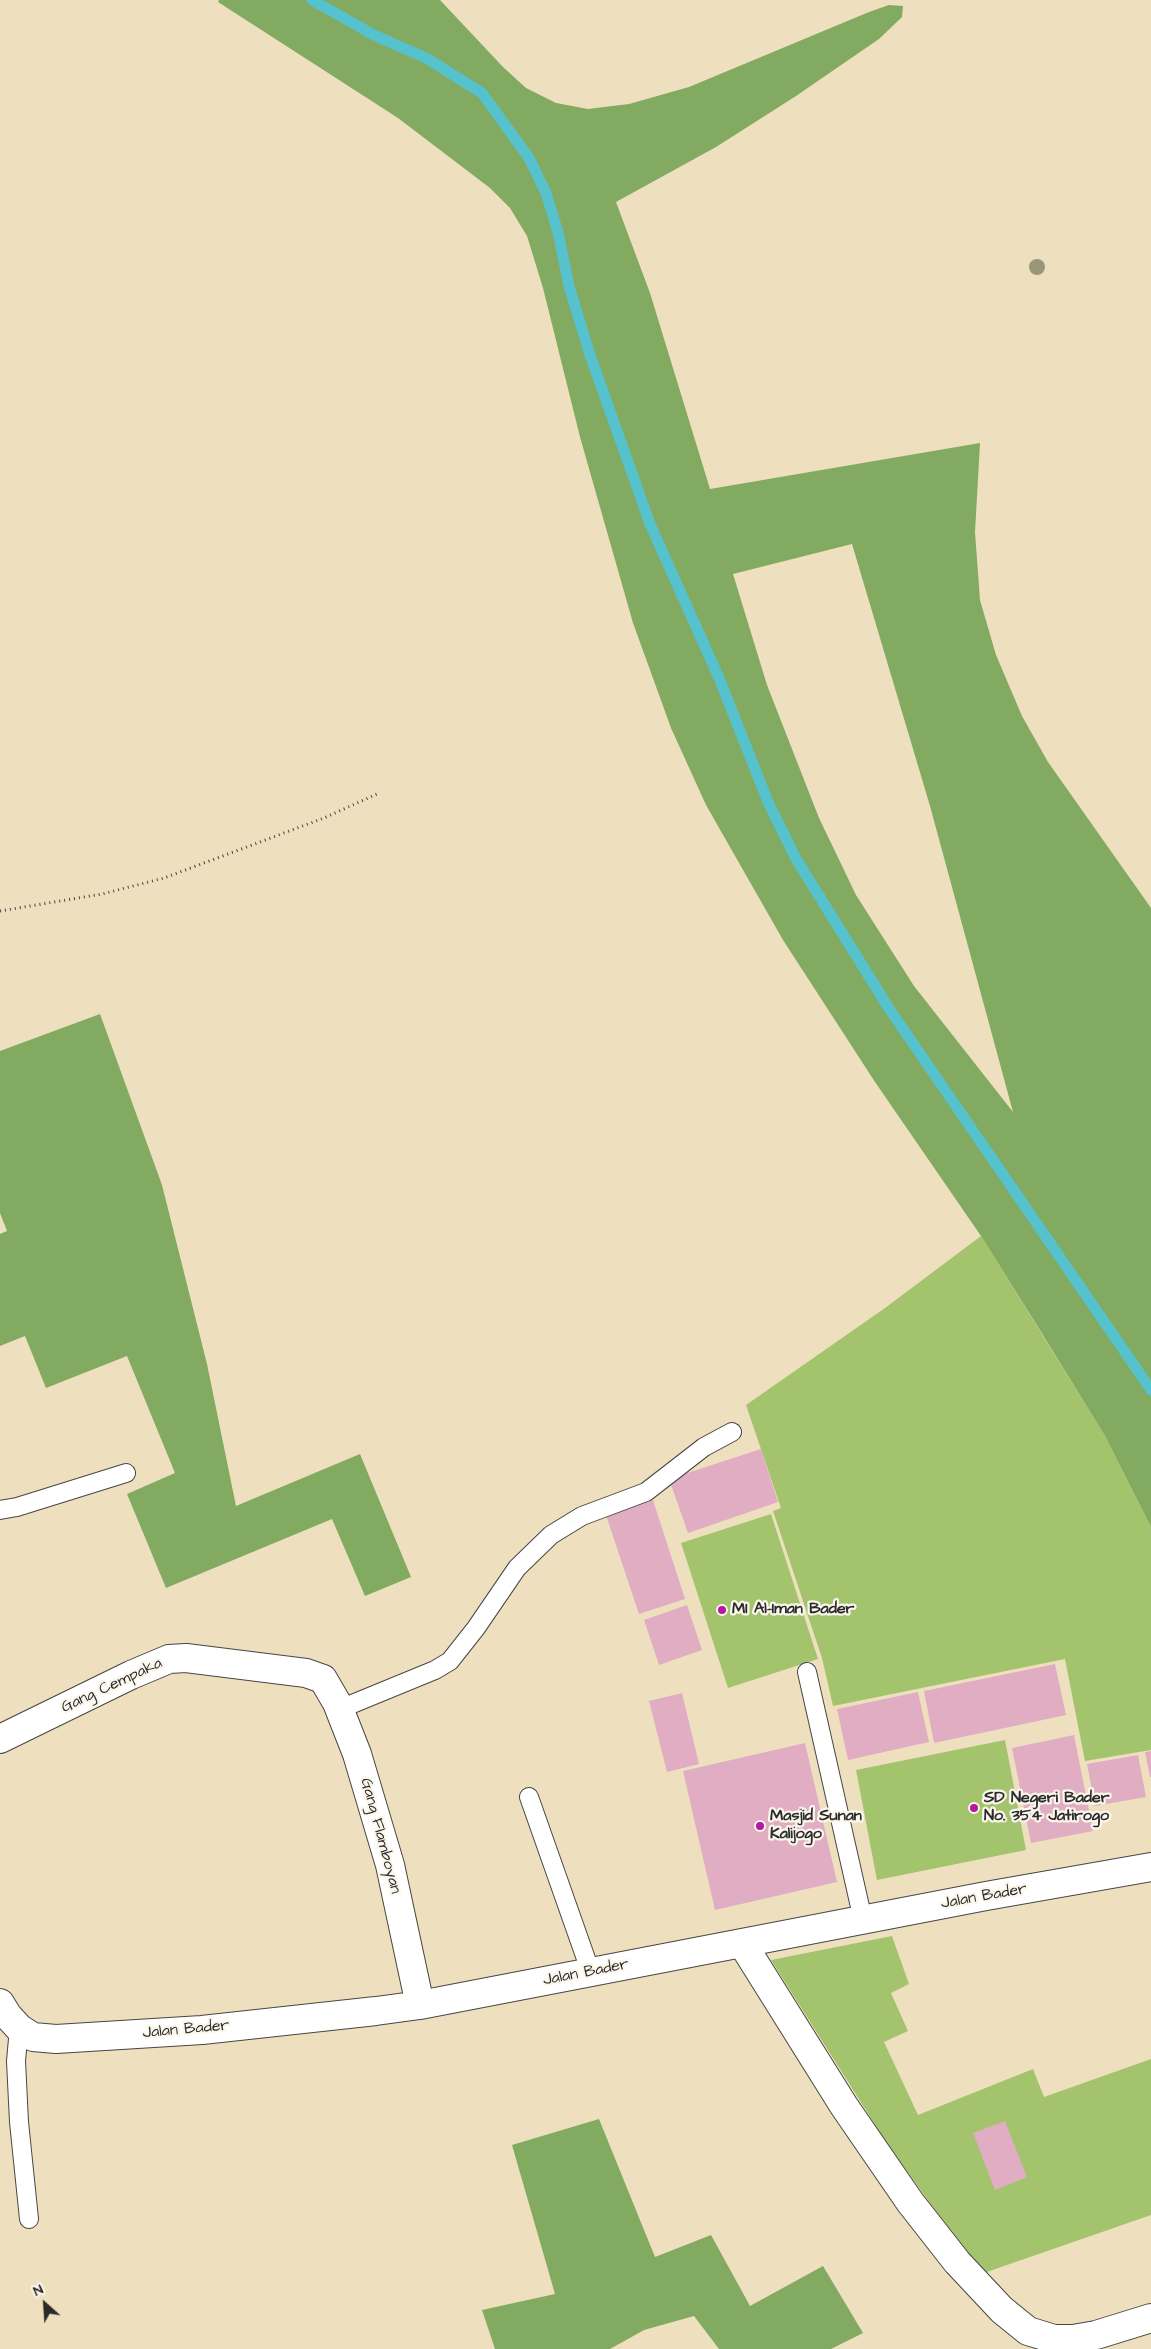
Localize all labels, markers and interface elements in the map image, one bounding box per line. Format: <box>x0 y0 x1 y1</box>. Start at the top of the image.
place label: MI Al-Iman Bader <box>732 1600 854 1620</box>
marker: MI Al-Iman Bader <box>716 1604 728 1616</box>
street label: Gang Cempaka <box>58 1654 166 1718</box>
street label: Gang Flamboyan <box>355 1776 405 1896</box>
place label: SD Negeri Bader No. 354 Jatirogo <box>984 1789 1110 1827</box>
marker: SD Negeri Bader No. 354 Jatirogo <box>968 1802 980 1814</box>
place label: Masjid Sunan Kalijogo <box>770 1807 862 1845</box>
marker: Masjid Sunan Kalijogo <box>754 1820 766 1832</box>
street label: Jalan Bader <box>940 1880 1028 1914</box>
street label: Jalan Bader <box>542 1955 630 1991</box>
street label: Jalan Bader <box>142 2017 230 2043</box>
north arrow <box>20 2279 70 2329</box>
text: N <box>30 2280 47 2301</box>

